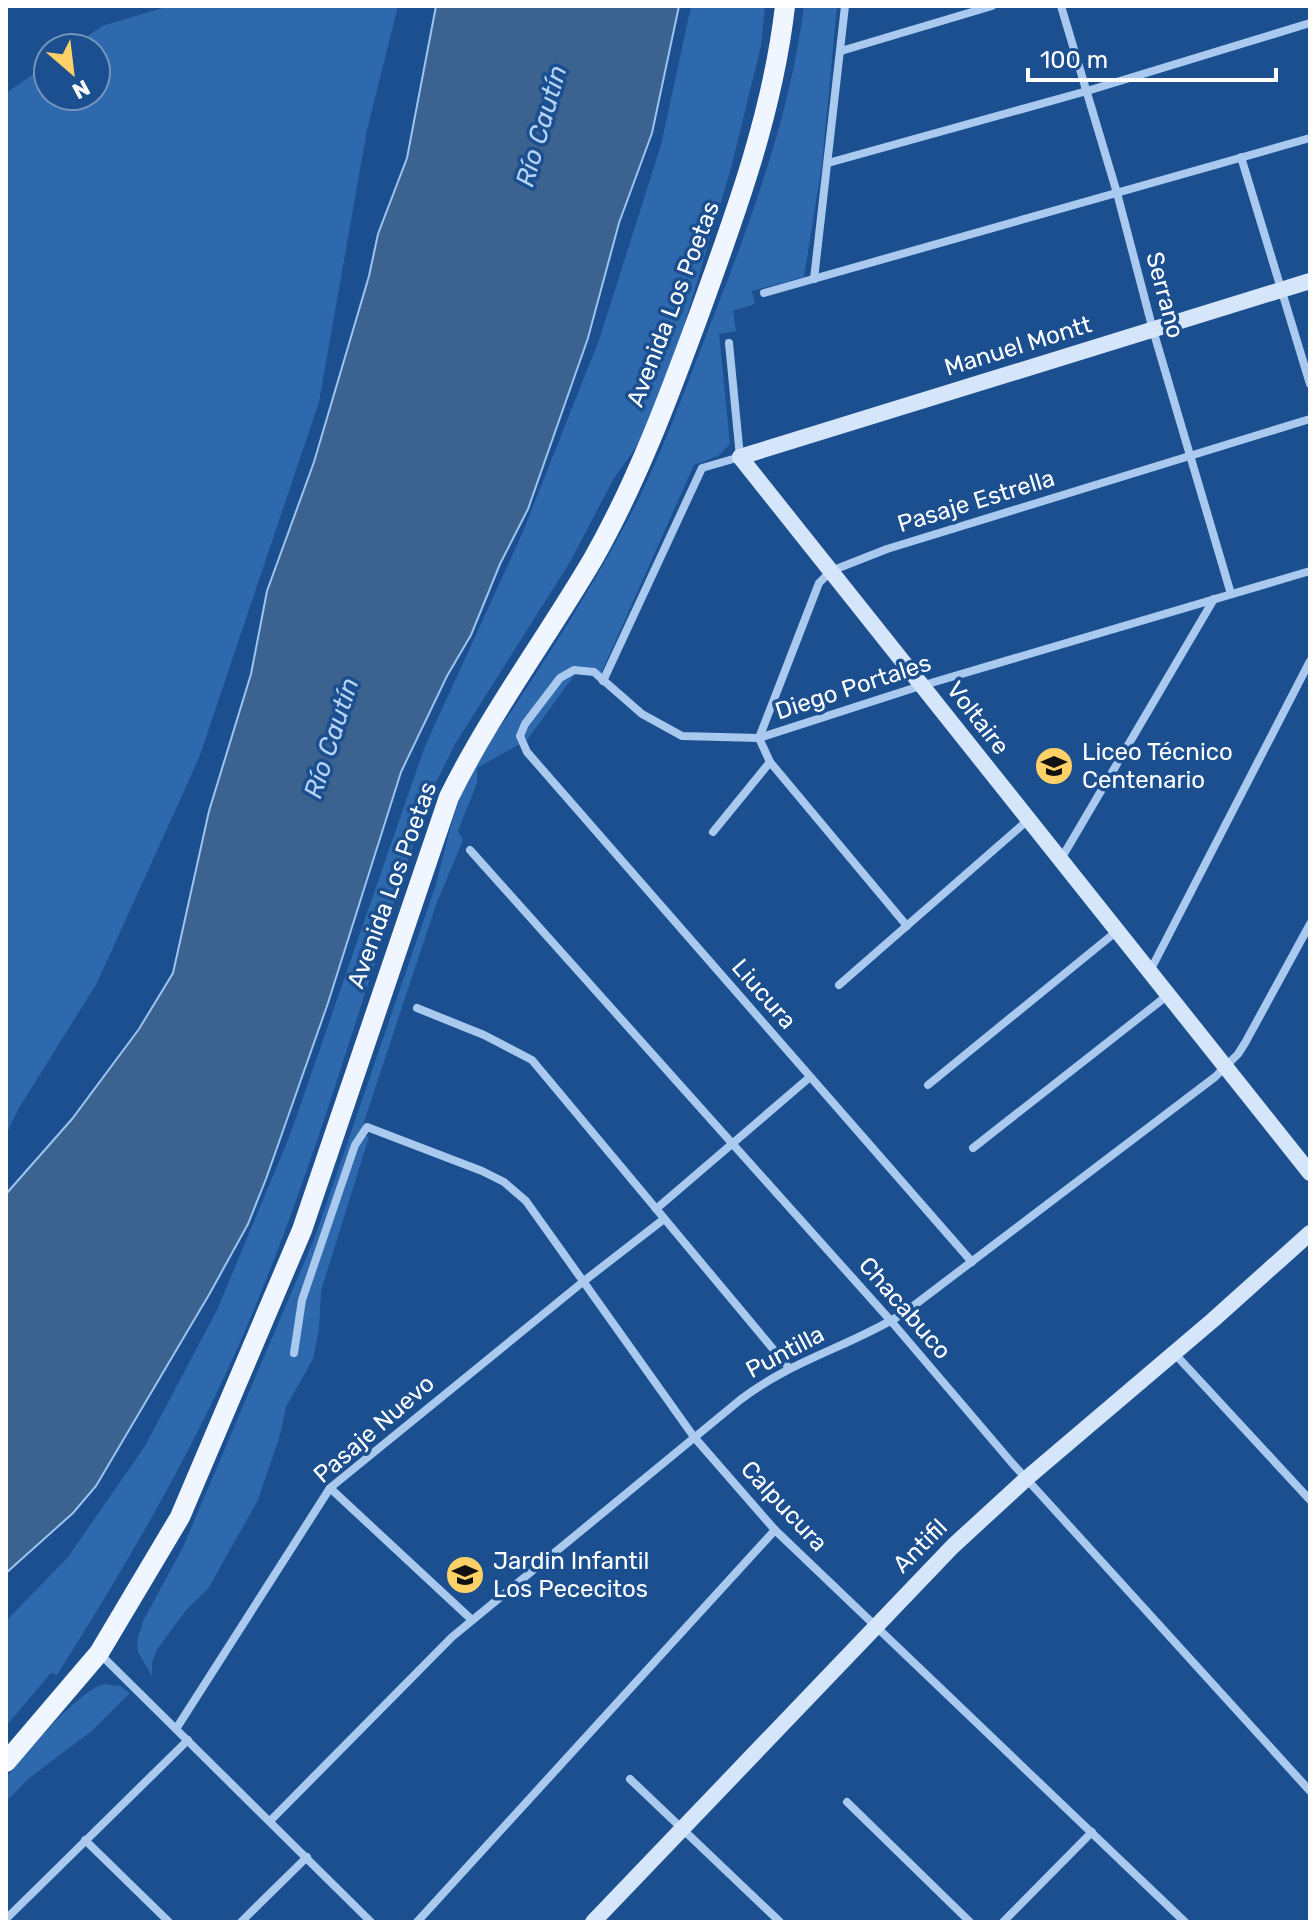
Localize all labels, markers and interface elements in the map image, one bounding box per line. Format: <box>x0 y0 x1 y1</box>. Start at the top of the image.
north arrow <box>32 32 112 112</box>
scale bar <box>1028 32 1276 82</box>
text: 100 m <box>1040 46 1108 74</box>
water label: Río Cautín <box>509 62 574 190</box>
text: N <box>68 74 94 105</box>
street label: Avenida Los Poetas <box>621 197 725 411</box>
street label: Serrano <box>1140 249 1190 341</box>
street label: Manuel Montt <box>941 310 1095 382</box>
street label: Pasaje Estrella <box>894 464 1058 538</box>
street label: Diego Portales <box>772 649 934 725</box>
water label: Río Cautín <box>297 674 366 802</box>
street label: Voltaire <box>941 676 1015 760</box>
place label: Liceo Técnico Centenario <box>1082 738 1233 794</box>
school or university icon: Liceo Técnico Centenario <box>1033 745 1075 787</box>
street label: Avenida Los Poetas <box>342 778 442 992</box>
street label: Liucura <box>726 953 802 1035</box>
street label: Chacabuco <box>853 1251 957 1365</box>
street label: Puntilla <box>741 1320 829 1384</box>
street label: Pasaje Nuevo <box>308 1369 440 1489</box>
street label: Calpucura <box>735 1455 833 1557</box>
street label: Antifil <box>887 1513 953 1579</box>
place label: Jardin Infantil Los Pececitos <box>493 1547 649 1603</box>
school or university icon: Jardin Infantil Los Pececitos <box>444 1554 486 1596</box>

